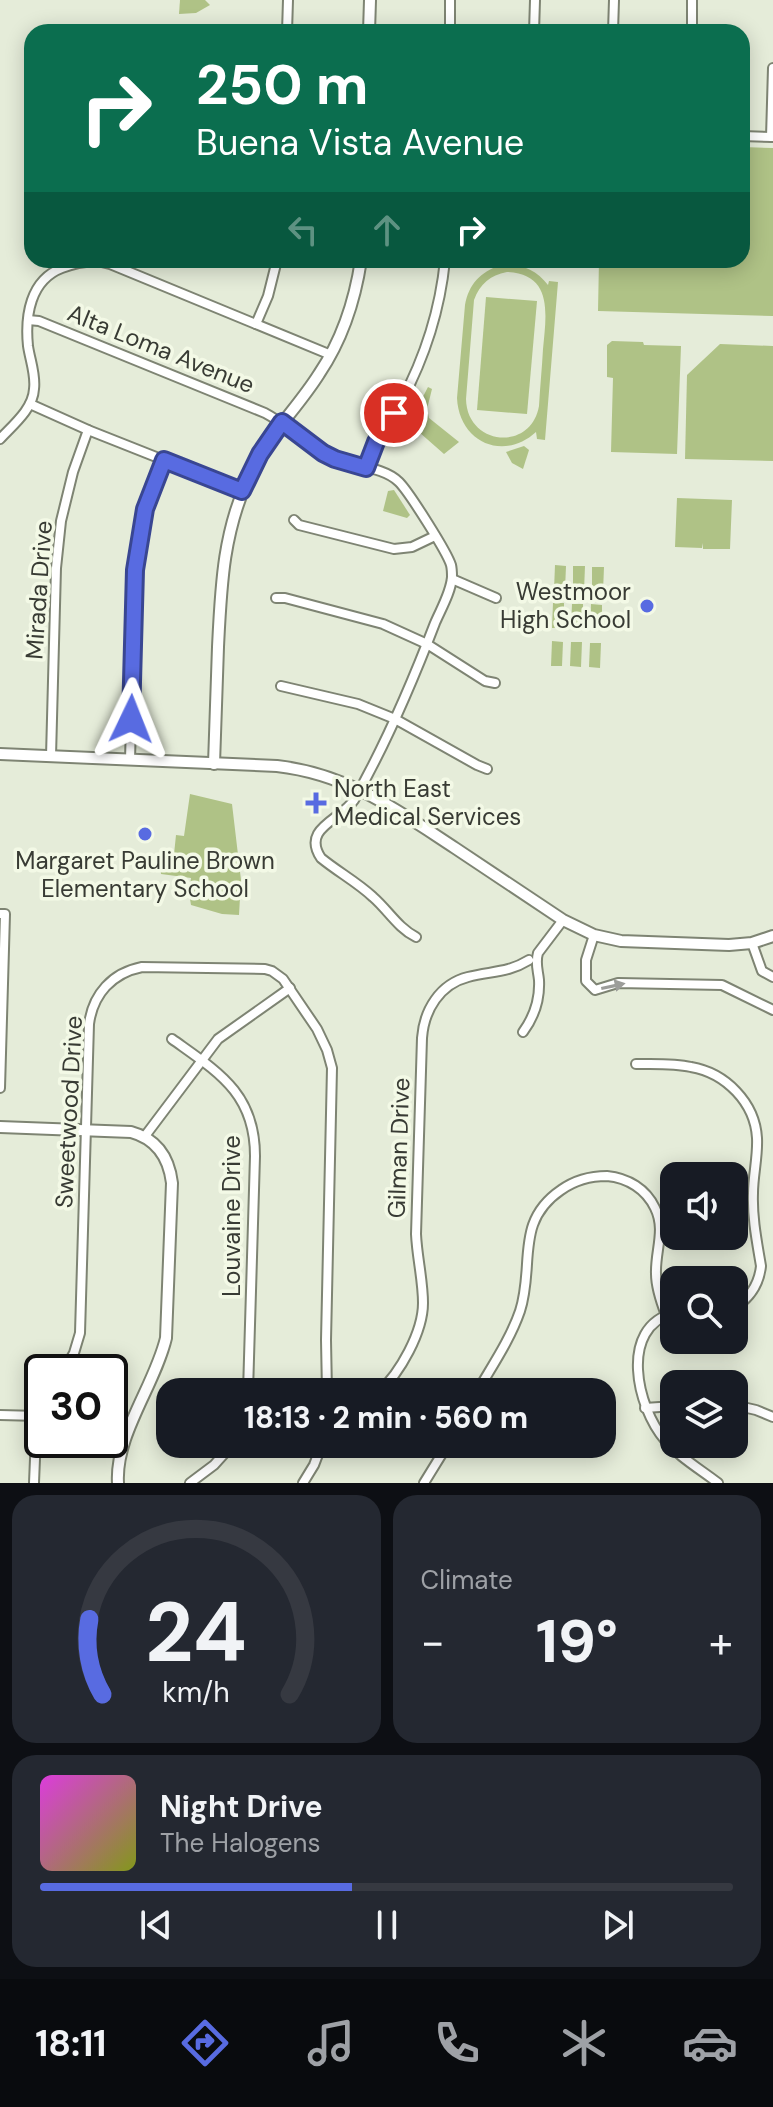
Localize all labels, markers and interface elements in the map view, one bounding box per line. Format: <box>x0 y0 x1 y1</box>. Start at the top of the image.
text: 250 m <box>196 48 368 121</box>
icon: right <box>64 56 168 160</box>
text: Buena Vista Avenue <box>196 119 524 166</box>
icon: left <box>281 208 325 252</box>
icon: ahead <box>365 208 409 252</box>
icon: right <box>449 208 493 252</box>
street label: Alta Loma Avenue <box>63 297 259 400</box>
pin <box>360 379 428 447</box>
icon: arrive <box>372 391 416 435</box>
street label: Mirada Drive <box>18 519 59 660</box>
place label: Westmoor High School <box>500 576 631 635</box>
marker: Westmoor High School <box>638 597 656 615</box>
position arrow <box>89 677 173 761</box>
place label: North East Medical Services <box>334 773 521 832</box>
marker: North East Medical Services <box>305 792 327 814</box>
marker: Margaret Pauline Brown Elementary School <box>136 825 154 843</box>
place label: Margaret Pauline Brown Elementary School <box>15 845 275 904</box>
one-way arrow <box>600 979 625 991</box>
street label: Sweetwood Drive <box>48 1015 89 1209</box>
street label: Gilman Drive <box>381 1077 416 1219</box>
street label: Louvaine Drive <box>216 1135 247 1297</box>
map controls <box>660 1162 748 1458</box>
button: sound <box>660 1162 748 1250</box>
button: search <box>660 1266 748 1354</box>
speed limit sign: 30 <box>24 1354 128 1458</box>
button: layers <box>660 1370 748 1458</box>
text: 18:13 · 2 min · 560 m <box>244 1398 528 1437</box>
text: Climate <box>421 1563 513 1597</box>
text: 24 <box>146 1578 247 1687</box>
text: 19° <box>536 1602 618 1681</box>
text: − <box>421 1613 445 1671</box>
text: + <box>709 1613 733 1671</box>
text: km/h <box>162 1674 230 1711</box>
text: Night Drive <box>160 1787 323 1826</box>
text: The Halogens <box>160 1826 320 1860</box>
icon: previous <box>134 1903 178 1947</box>
icon: pause <box>365 1903 409 1947</box>
icon: next <box>596 1903 640 1947</box>
icon: directions <box>177 2015 233 2071</box>
icon: music <box>303 2015 359 2071</box>
icon: phone <box>429 2015 485 2071</box>
icon: climate <box>556 2015 612 2071</box>
icon: car <box>682 2015 738 2071</box>
text: 18:11 <box>35 2020 106 2067</box>

